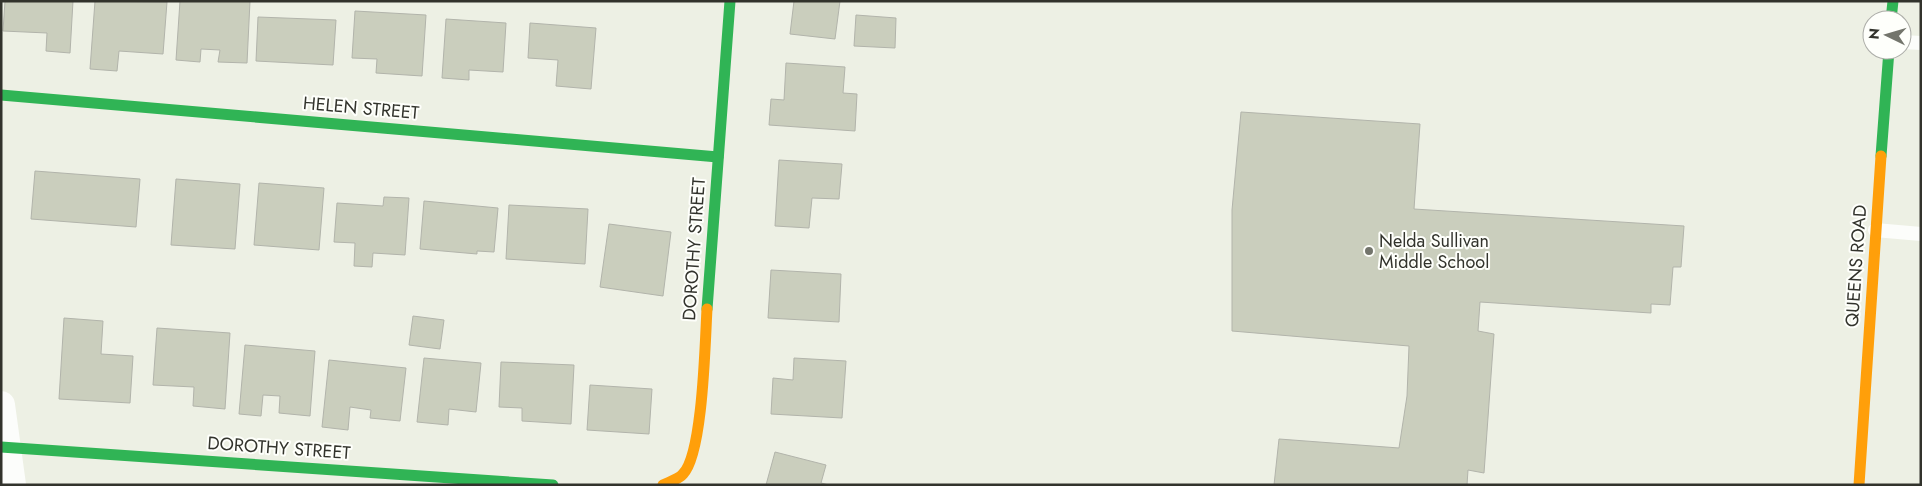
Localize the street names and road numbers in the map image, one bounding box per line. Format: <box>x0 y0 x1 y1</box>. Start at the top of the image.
street label: HELEN STREET <box>302 90 421 126</box>
street label: DOROTHY STREET <box>676 176 712 321</box>
street label: QUEENS ROAD <box>1839 204 1873 328</box>
street label: DOROTHY STREET <box>207 430 352 466</box>

